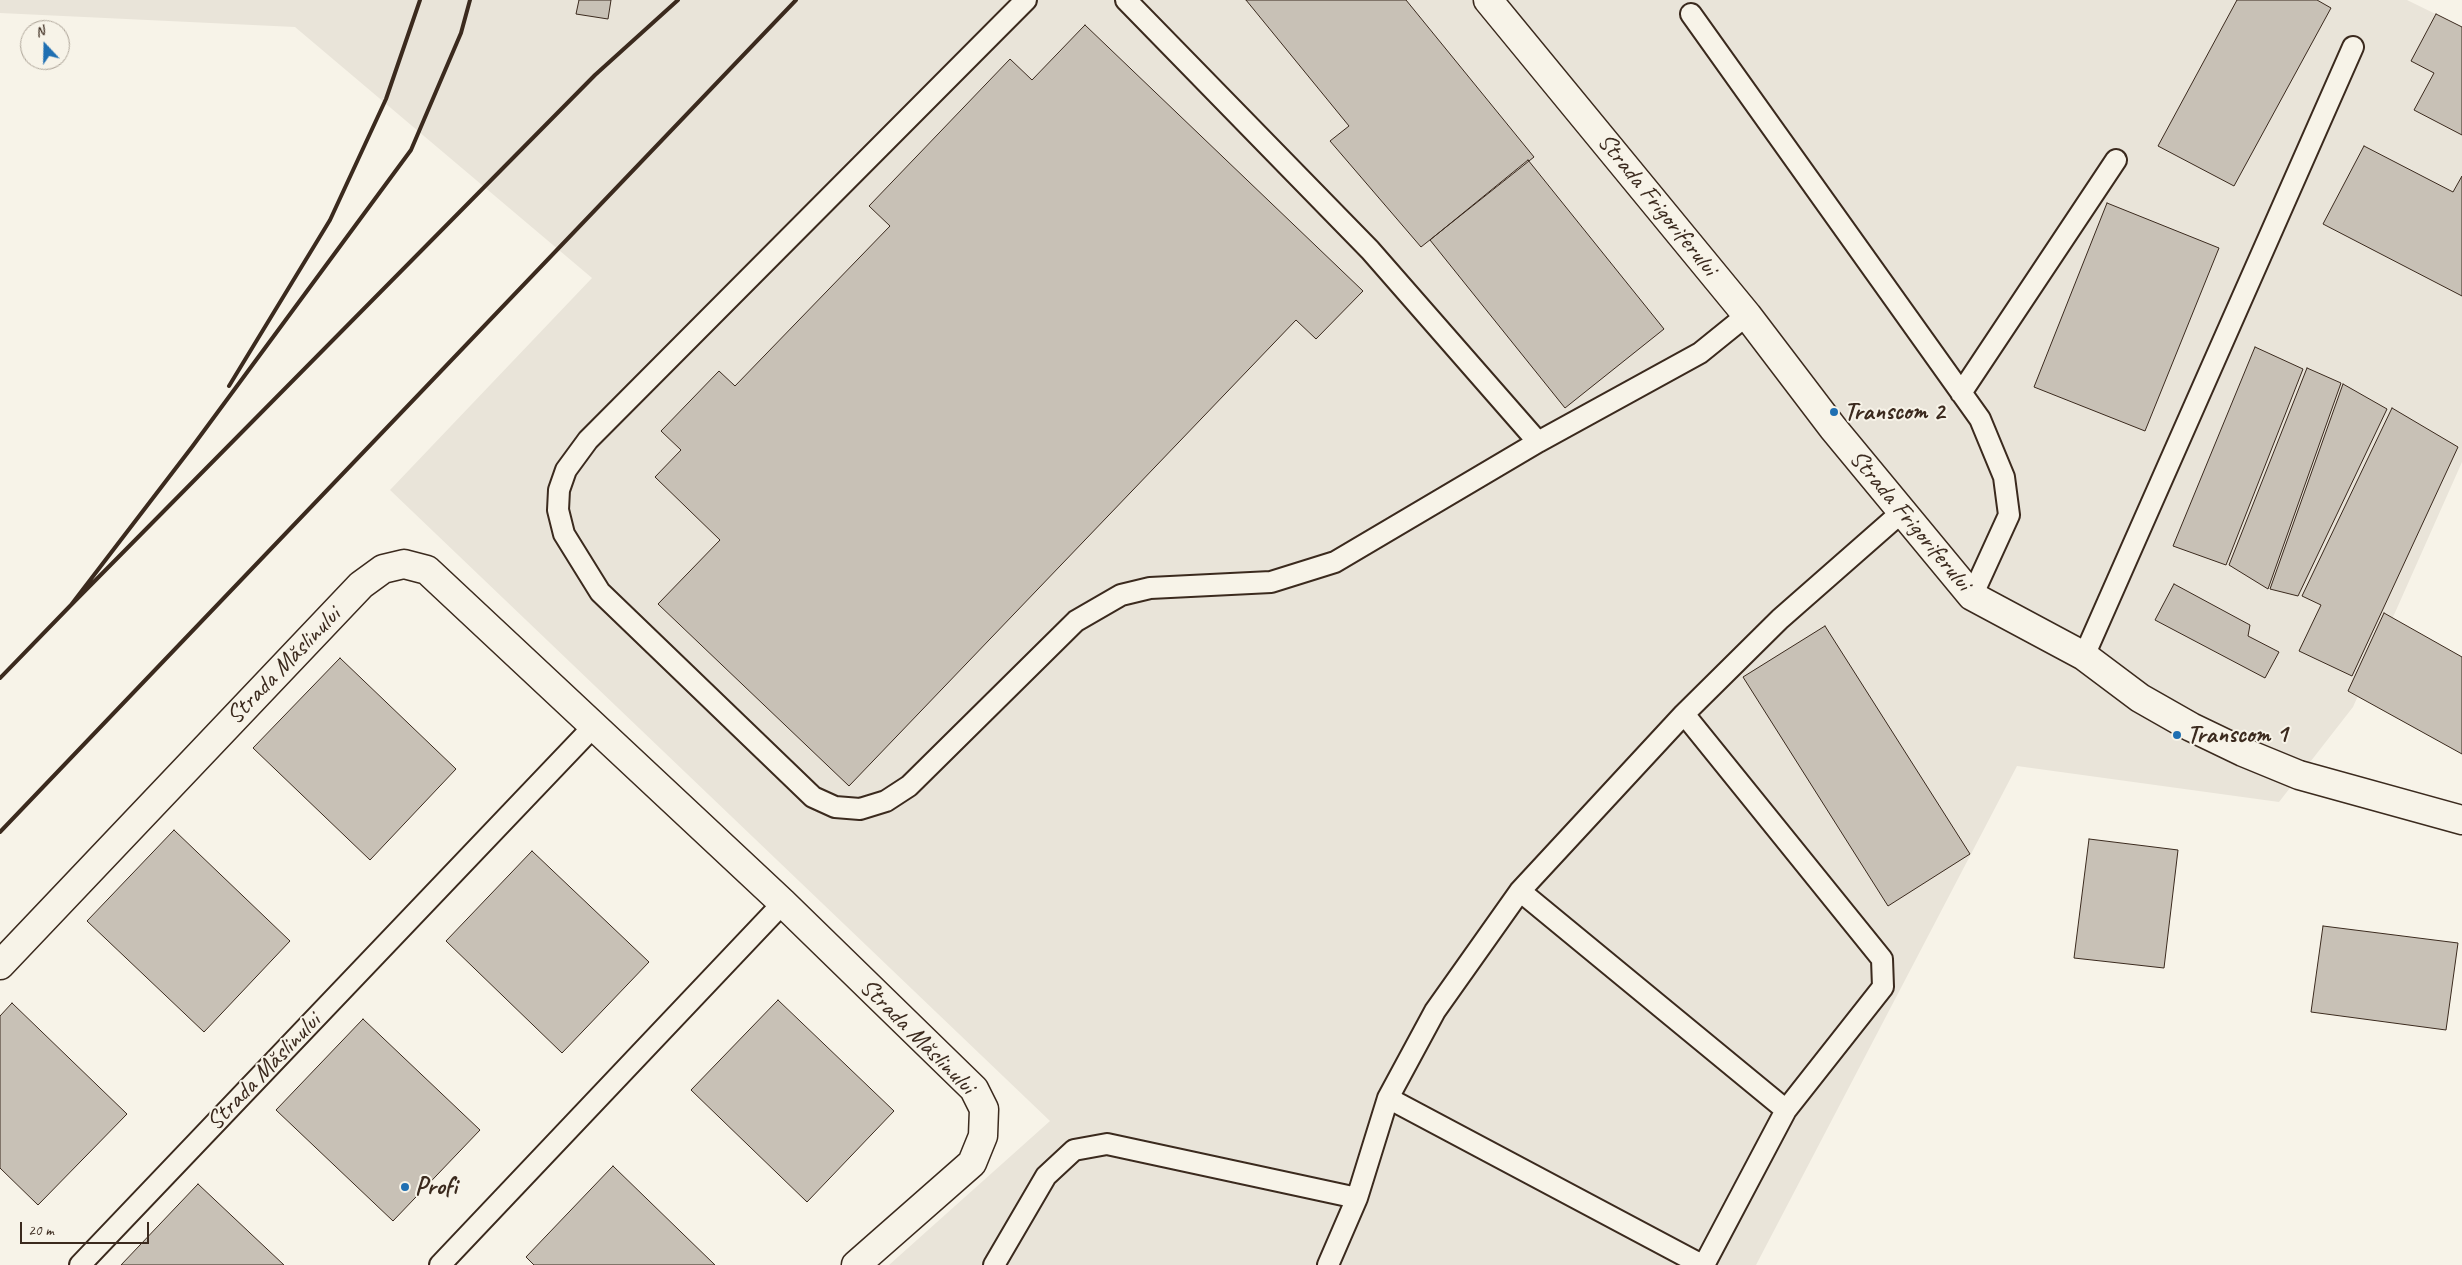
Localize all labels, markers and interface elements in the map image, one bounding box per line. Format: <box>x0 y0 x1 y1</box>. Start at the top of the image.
north arrow <box>20 20 70 70</box>
text: N <box>33 22 47 41</box>
street label: Strada Frigoriferului <box>1590 128 1724 282</box>
place label: Transcom 2 <box>1844 397 1944 427</box>
marker: Transcom 2 <box>1828 406 1840 418</box>
street label: Strada Frigoriferului <box>1842 444 1978 598</box>
street label: Strada Măslinului <box>221 601 347 731</box>
place label: Transcom 1 <box>2187 720 2287 750</box>
marker: Transcom 1 <box>2171 729 2183 741</box>
street label: Strada Măslinului <box>853 973 981 1101</box>
street label: Strada Măslinului <box>201 1007 327 1137</box>
place label: Profi <box>415 1172 456 1202</box>
marker: Profi <box>399 1181 411 1193</box>
scale bar <box>22 1212 151 1244</box>
text: 20 m <box>28 1221 54 1240</box>

